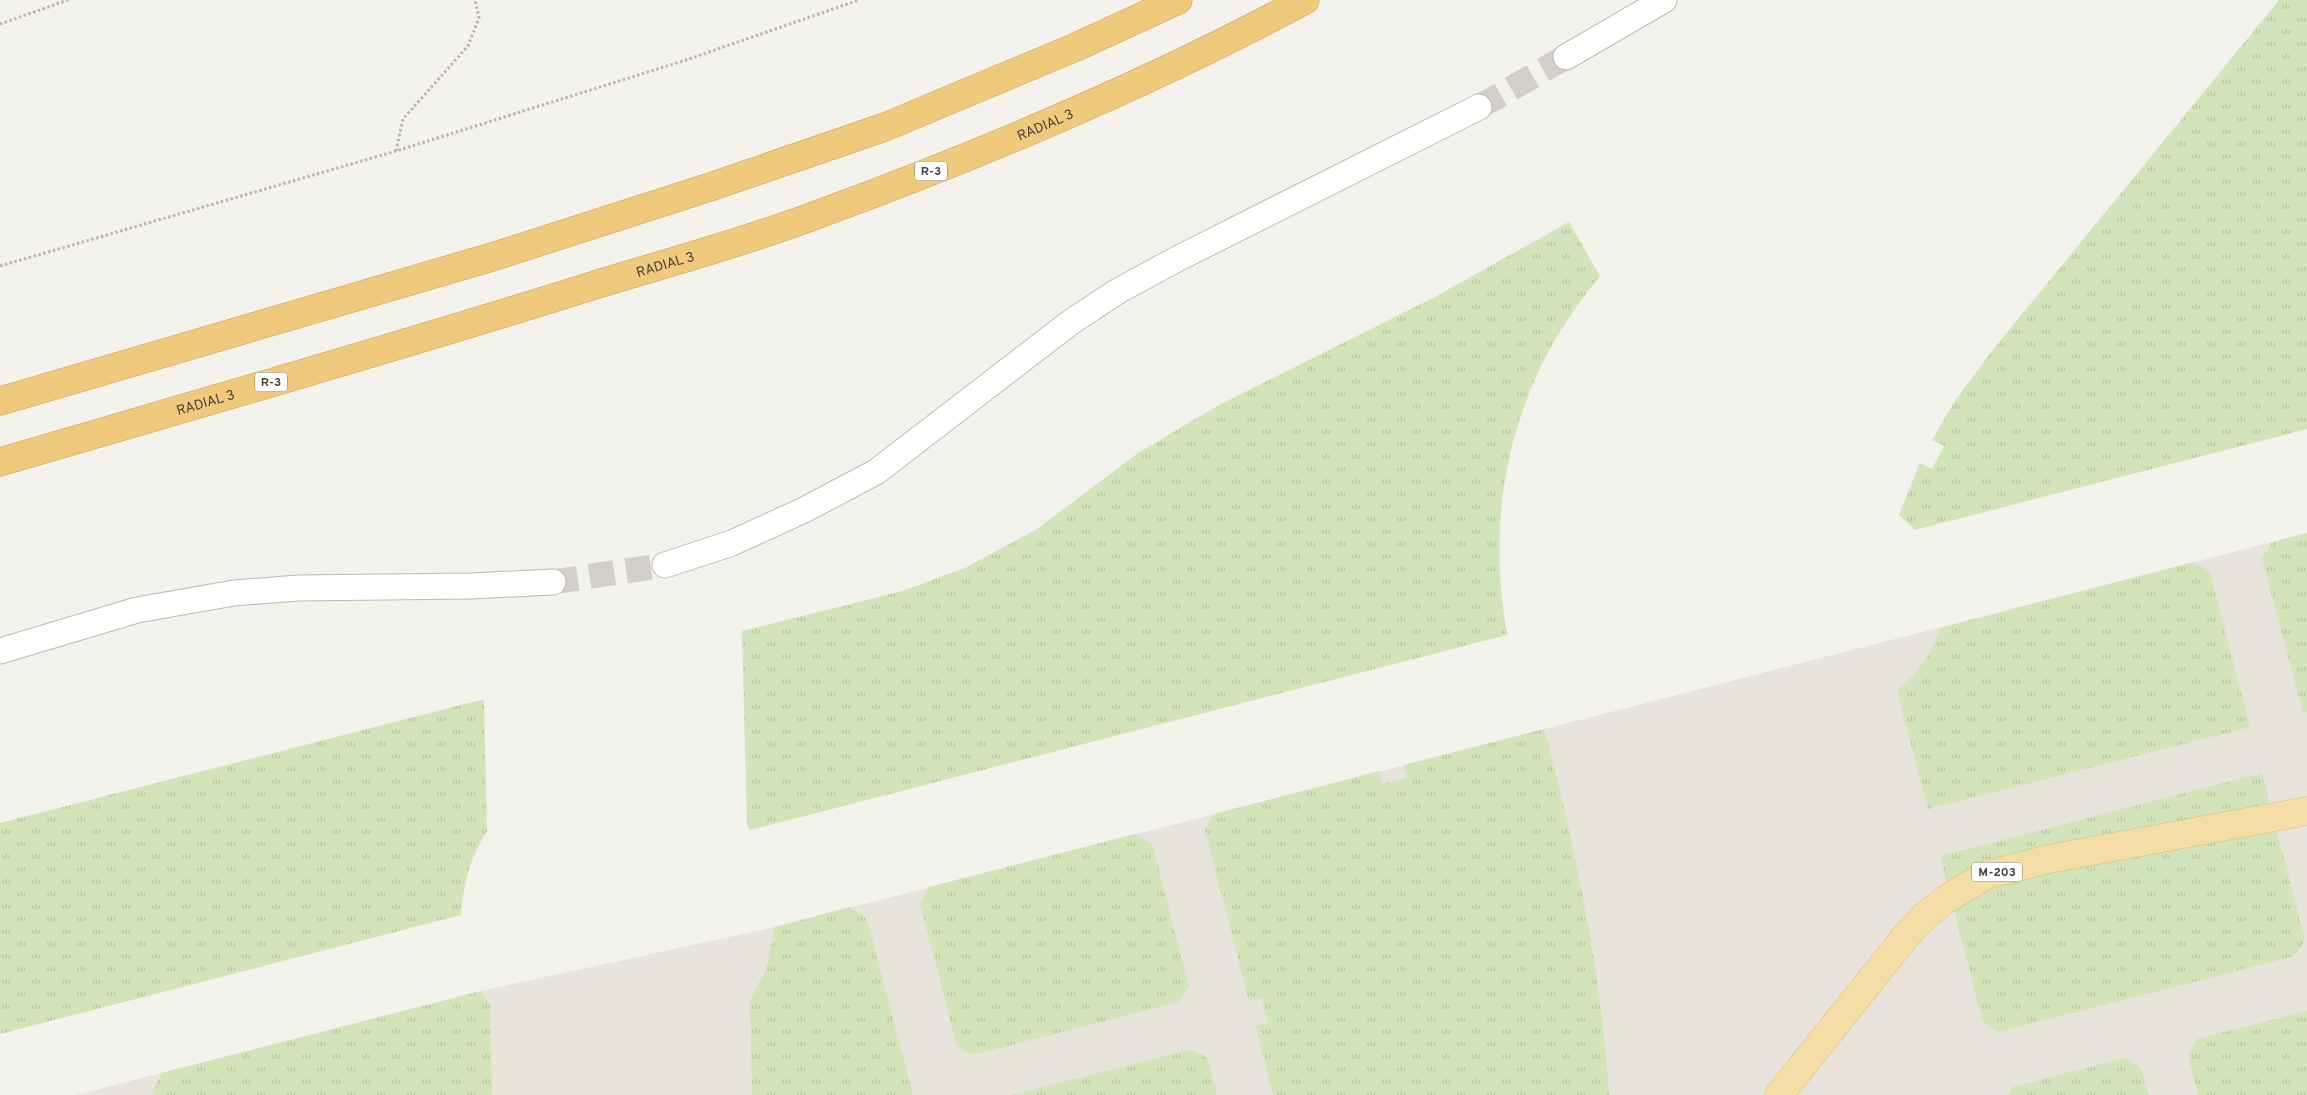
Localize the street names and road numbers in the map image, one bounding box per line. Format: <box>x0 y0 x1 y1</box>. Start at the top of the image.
street label: RADIAL 3 <box>1015 106 1077 145</box>
road number: R-3 <box>915 162 947 180</box>
street label: RADIAL 3 <box>634 249 697 282</box>
road number: R-3 <box>255 372 287 392</box>
street label: RADIAL 3 <box>175 387 237 420</box>
road number: M-203 <box>1972 862 2022 882</box>

